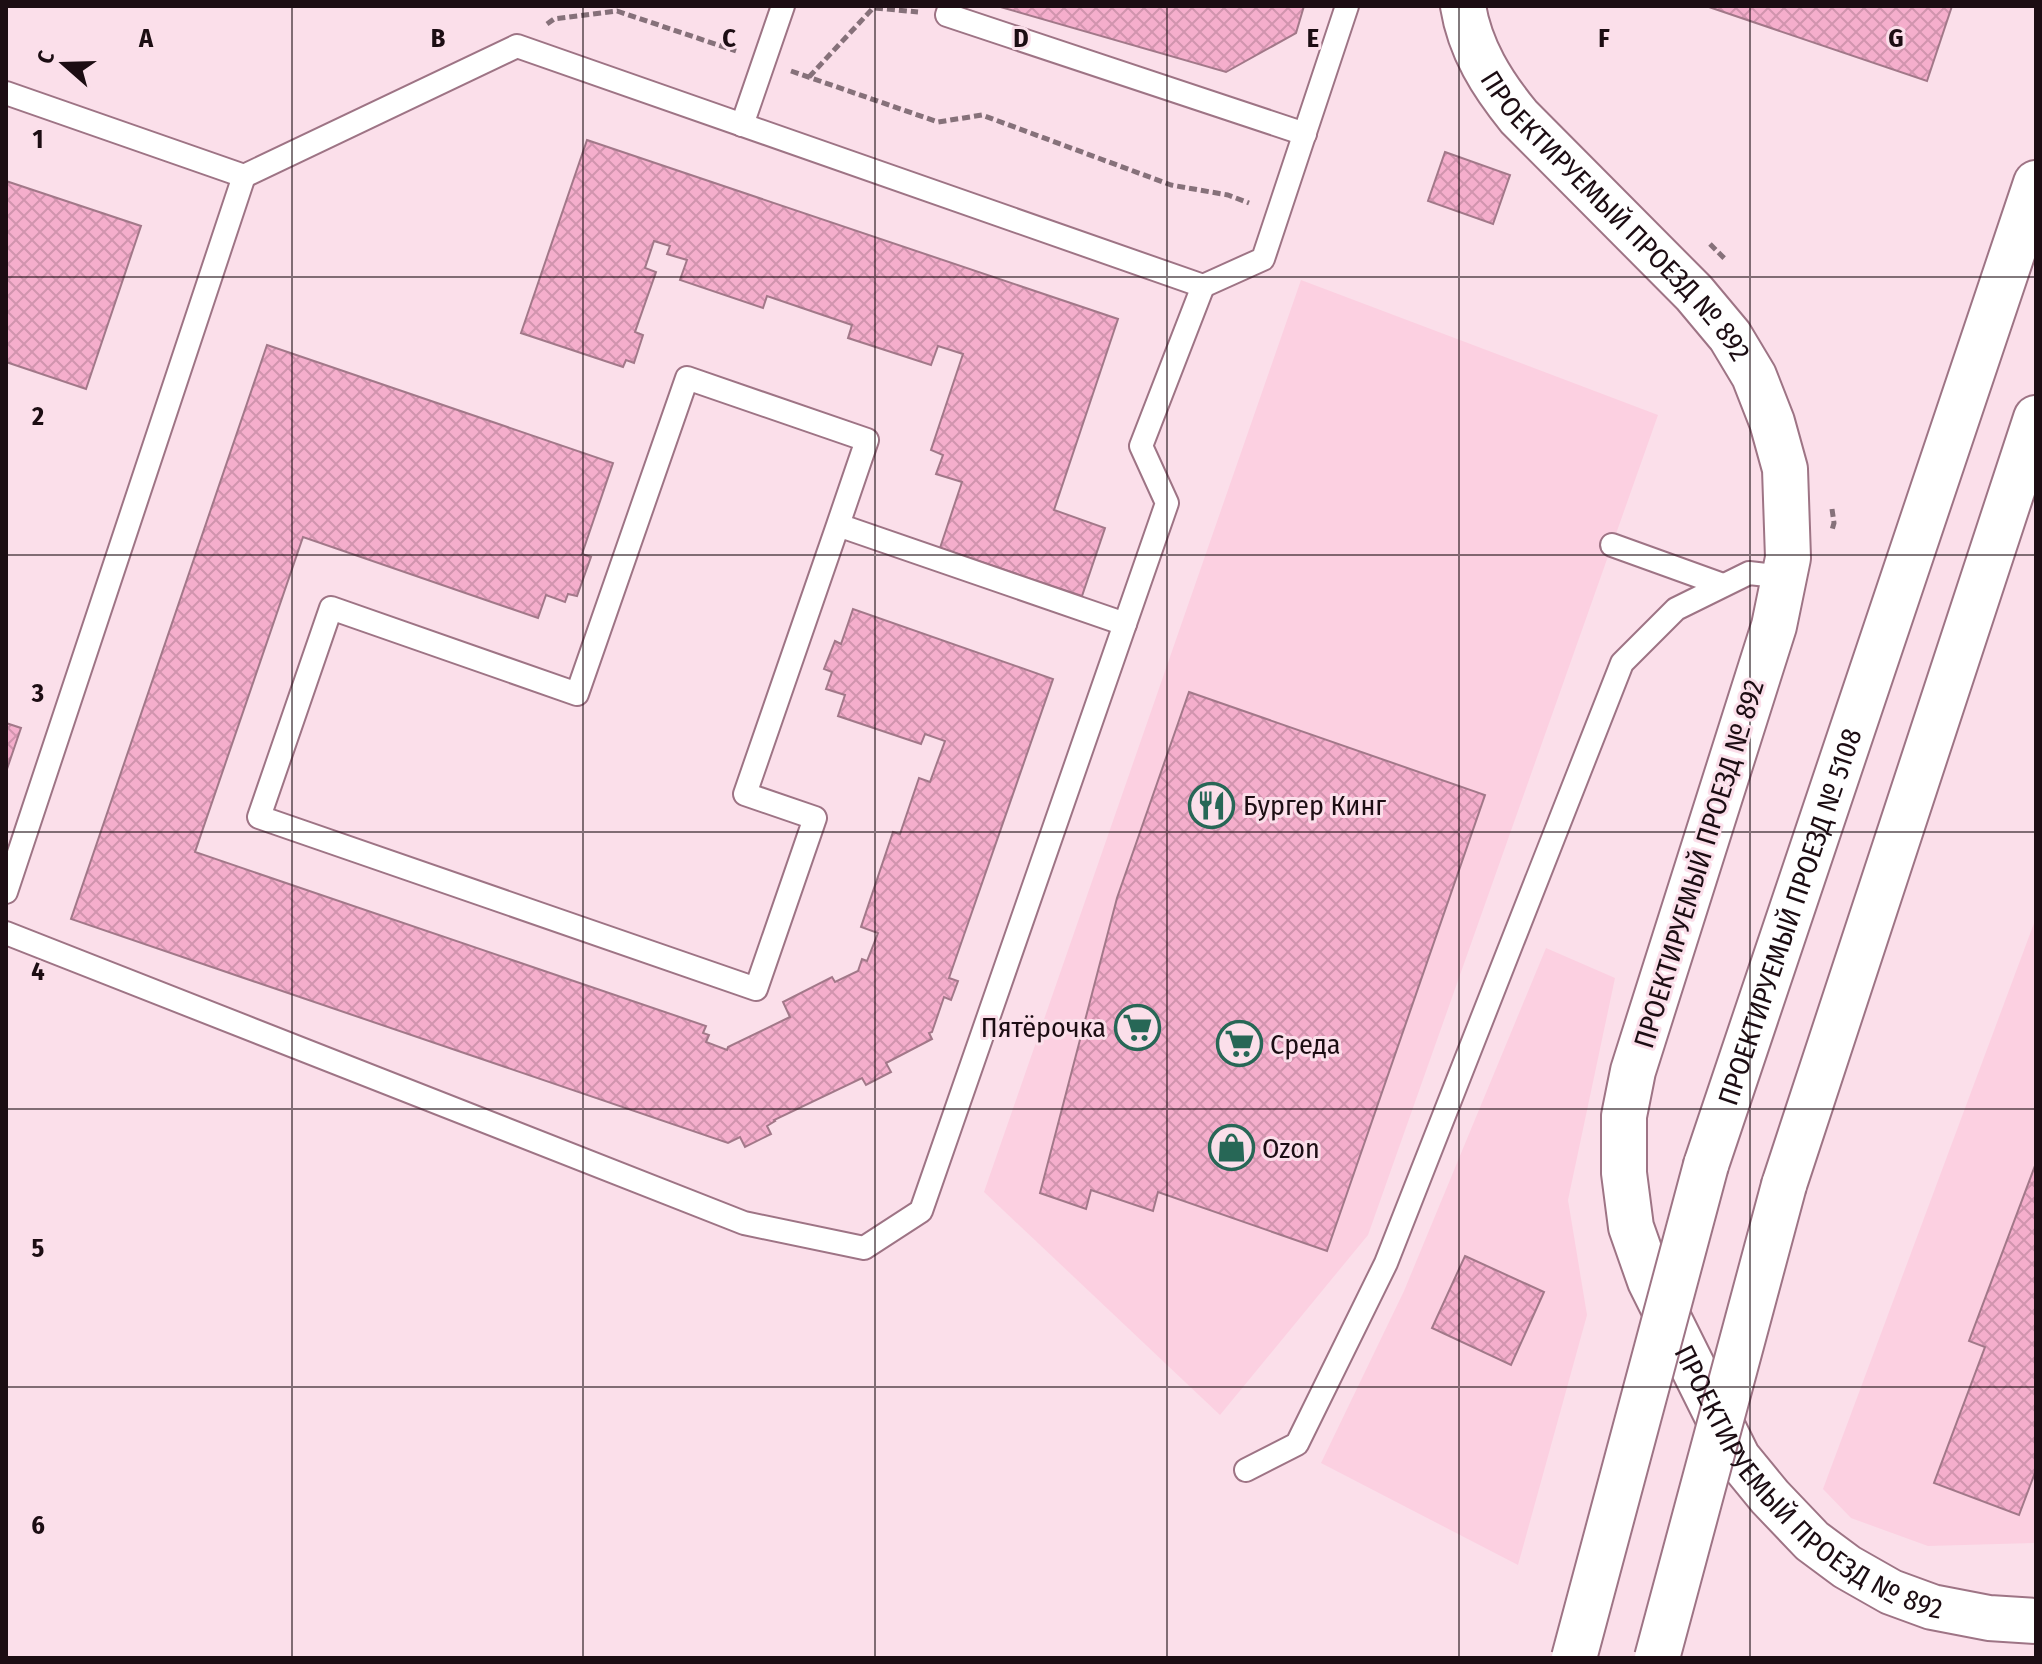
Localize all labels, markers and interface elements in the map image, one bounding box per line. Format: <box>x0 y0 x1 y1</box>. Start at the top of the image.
text: A <box>138 23 154 54</box>
text: B <box>431 23 446 54</box>
text: C <box>722 23 736 54</box>
text: D <box>1013 23 1029 54</box>
text: E <box>1307 23 1319 54</box>
text: F <box>1598 23 1610 54</box>
text: G <box>1888 23 1904 54</box>
north arrow <box>24 24 104 104</box>
text: С <box>31 47 60 67</box>
street label: ПРОЕКТИРУЕМЫЙ ПРОЕЗД № 892 <box>1474 65 1757 367</box>
text: 1 <box>33 124 44 155</box>
text: 2 <box>31 401 44 432</box>
street label: ПРОЕКТИРУЕМЫЙ ПРОЕЗД № 892 <box>1627 676 1771 1052</box>
text: 3 <box>31 678 44 709</box>
street label: ПРОЕКТИРУЕМЫЙ ПРОЕЗД № 5108 <box>1711 724 1868 1109</box>
restaurant icon: Бургер Кинг <box>1188 781 1236 829</box>
place label: Бургер Кинг <box>1243 789 1386 822</box>
text: 4 <box>31 956 45 987</box>
supermarket icon: Пятёрочка <box>1113 1003 1161 1051</box>
place label: Пятёрочка <box>981 1011 1106 1044</box>
supermarket icon: Среда <box>1215 1020 1263 1068</box>
place label: Среда <box>1270 1028 1341 1061</box>
shop icon: Ozon <box>1207 1124 1255 1172</box>
place label: Ozon <box>1262 1132 1320 1165</box>
text: 5 <box>32 1233 45 1264</box>
street label: ПРОЕКТИРУЕМЫЙ ПРОЕЗД № 892 <box>1668 1339 1945 1625</box>
text: 6 <box>31 1510 45 1541</box>

